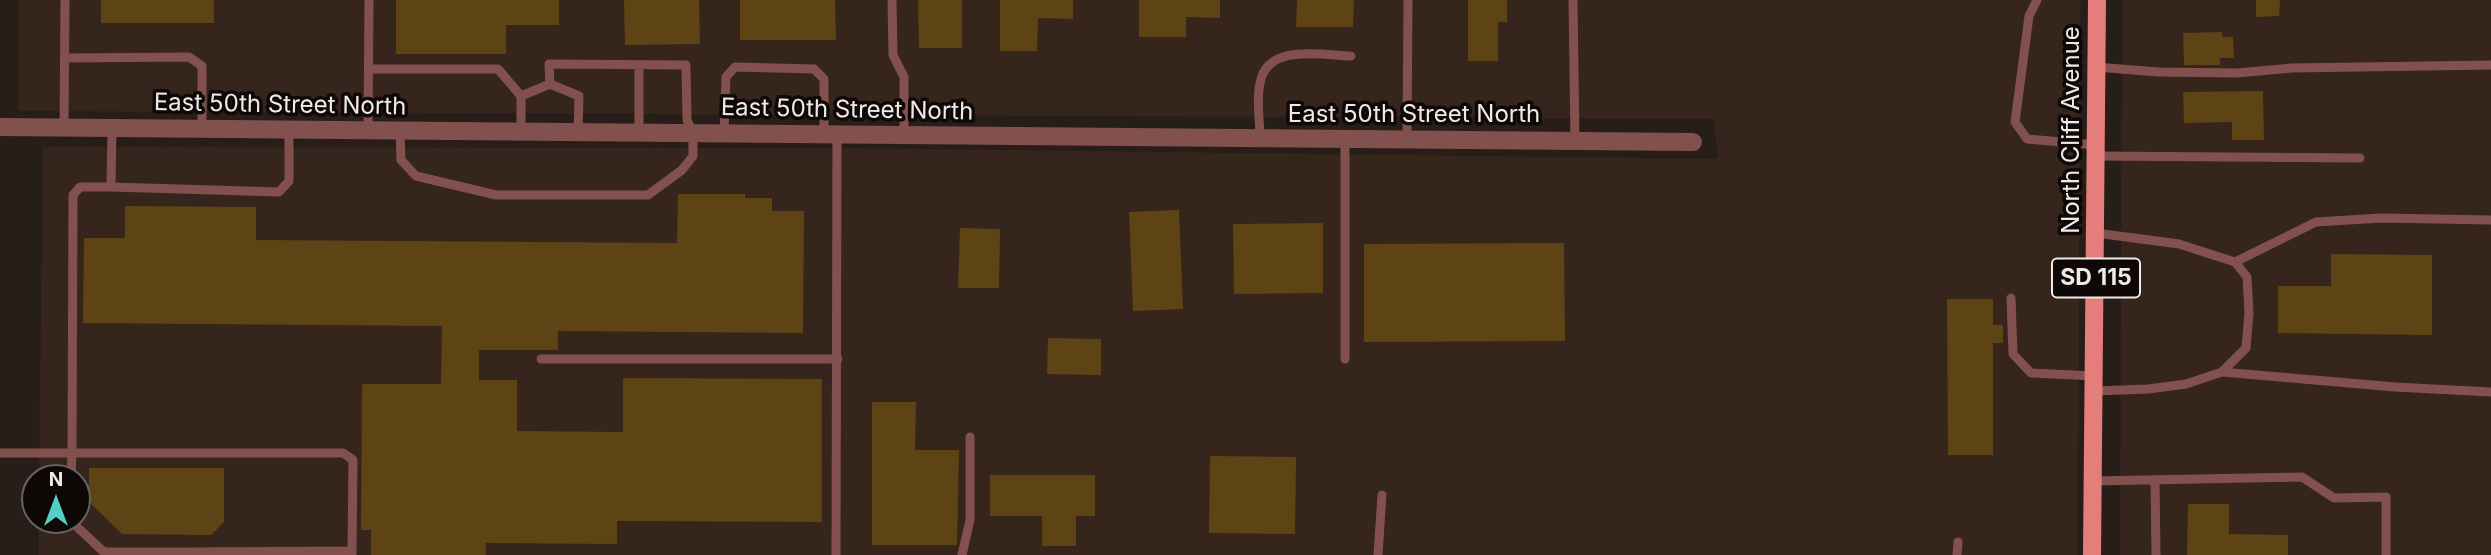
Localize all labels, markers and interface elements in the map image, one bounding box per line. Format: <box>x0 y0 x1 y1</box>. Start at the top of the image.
street label: North Cliff Avenue <box>2058 26 2086 234</box>
street label: East 50th Street North <box>154 88 406 122</box>
street label: East 50th Street North <box>721 93 973 127</box>
street label: East 50th Street North <box>1288 101 1540 129</box>
road number: SD 115 <box>2052 258 2140 298</box>
north arrow <box>21 464 91 534</box>
text: N <box>49 468 63 491</box>

